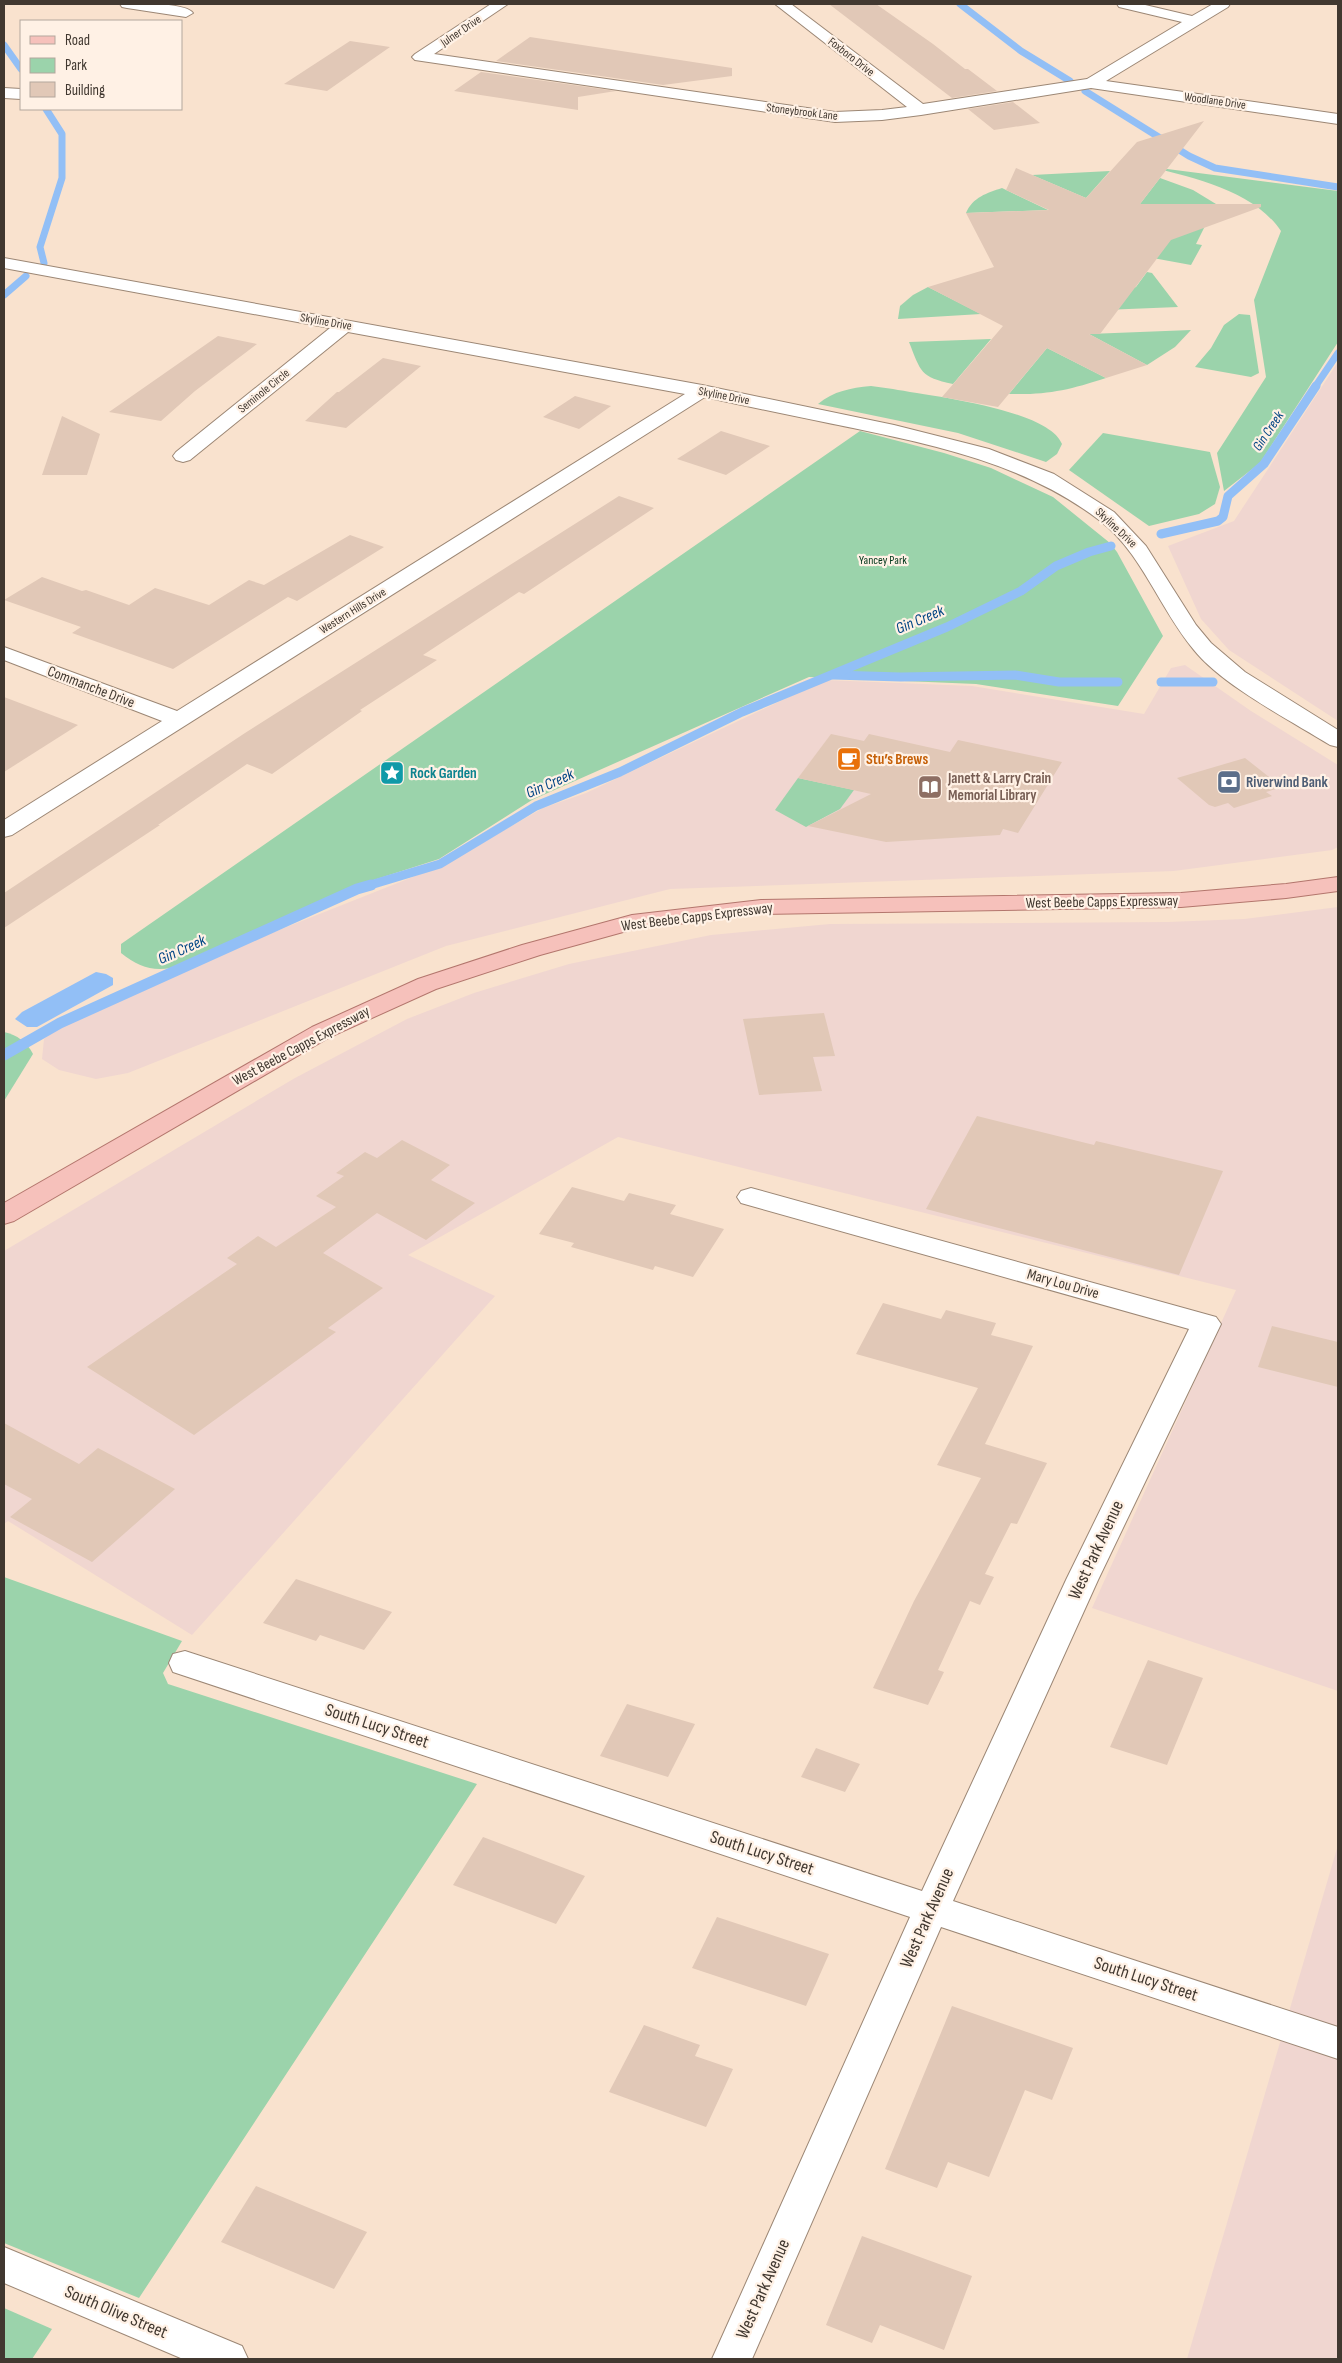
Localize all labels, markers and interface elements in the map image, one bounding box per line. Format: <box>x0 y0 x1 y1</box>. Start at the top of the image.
street label: Julner Drive <box>437 12 484 51</box>
legend <box>20 20 182 110</box>
text: Road <box>65 31 90 50</box>
street label: Foxboro Drive <box>825 34 877 80</box>
text: Park <box>65 56 87 75</box>
text: Building <box>65 81 105 100</box>
street label: Woodlane Drive <box>1183 89 1247 113</box>
street label: Stoneybrook Lane <box>765 100 839 124</box>
street label: Skyline Drive <box>299 310 353 334</box>
street label: Seminole Circle <box>235 366 293 416</box>
street label: Skyline Drive <box>697 384 751 408</box>
water label: Gin Creek <box>1249 407 1288 454</box>
street label: Skyline Drive <box>1092 505 1140 551</box>
park label: Yancey Park <box>859 553 907 568</box>
street label: Western Hills Drive <box>317 585 389 637</box>
water label: Gin Creek <box>893 601 948 639</box>
street label: Commanche Drive <box>45 662 137 712</box>
cafe icon: Stu’s Brews <box>836 746 862 772</box>
place label: Stu’s Brews <box>866 750 928 769</box>
place icon: Rock Garden <box>379 760 405 786</box>
place label: Rock Garden <box>410 764 477 783</box>
water label: Gin Creek <box>523 765 578 803</box>
place label: Janett & Larry Crain Memorial Library <box>947 769 1051 805</box>
bank icon: Riverwind Bank <box>1216 769 1242 795</box>
place label: Riverwind Bank <box>1246 773 1329 792</box>
library icon: Janett & Larry Crain Memorial Library <box>917 774 943 800</box>
street label: West Beebe Capps Expressway <box>1026 891 1179 913</box>
street label: West Beebe Capps Expressway <box>620 898 774 936</box>
water label: Gin Creek <box>155 931 210 969</box>
street label: West Beebe Capps Expressway <box>229 1002 373 1090</box>
street label: Mary Lou Drive <box>1025 1265 1101 1303</box>
street label: West Park Avenue <box>1064 1497 1128 1603</box>
street label: South Lucy Street <box>322 1699 432 1753</box>
street label: South Lucy Street <box>707 1826 817 1880</box>
street label: West Park Avenue <box>896 1865 958 1971</box>
street label: South Lucy Street <box>1091 1952 1201 2006</box>
street label: West Park Avenue <box>732 2236 794 2342</box>
street label: South Olive Street <box>61 2281 171 2343</box>

